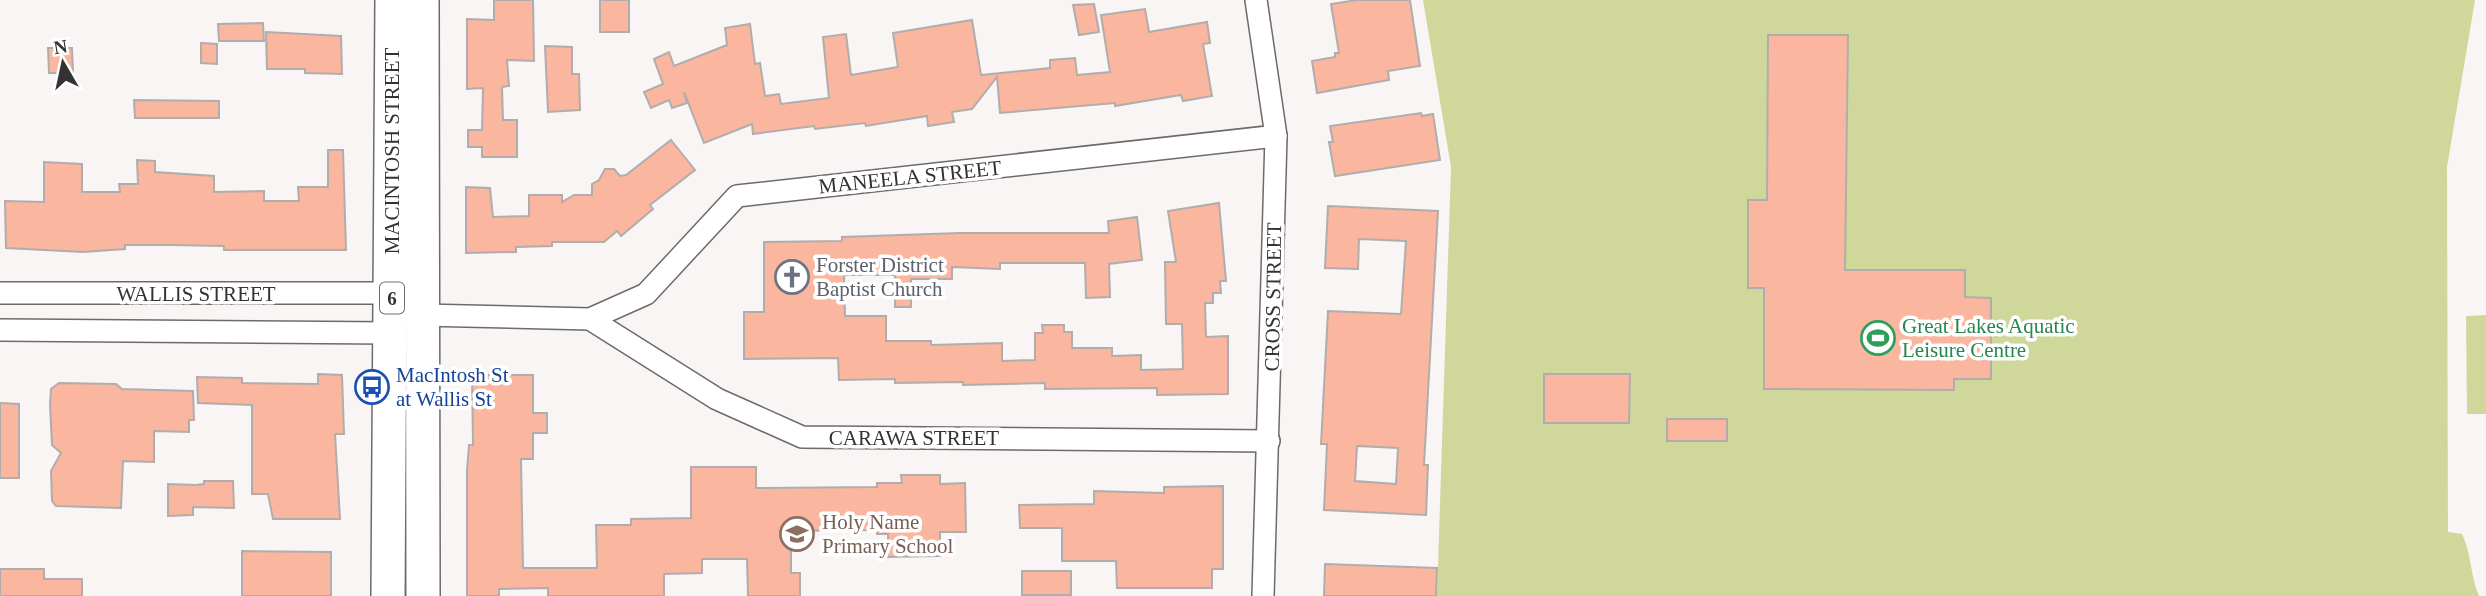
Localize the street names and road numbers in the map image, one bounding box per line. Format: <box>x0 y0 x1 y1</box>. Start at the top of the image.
street label: MACINTOSH STREET <box>380 47 404 254</box>
street label: MANEELA STREET <box>817 155 1003 199</box>
street label: CROSS STREET <box>1260 222 1286 372</box>
street label: WALLIS STREET <box>116 282 276 306</box>
road number: 6 <box>380 282 404 314</box>
street label: CARAWA STREET <box>829 426 999 450</box>

